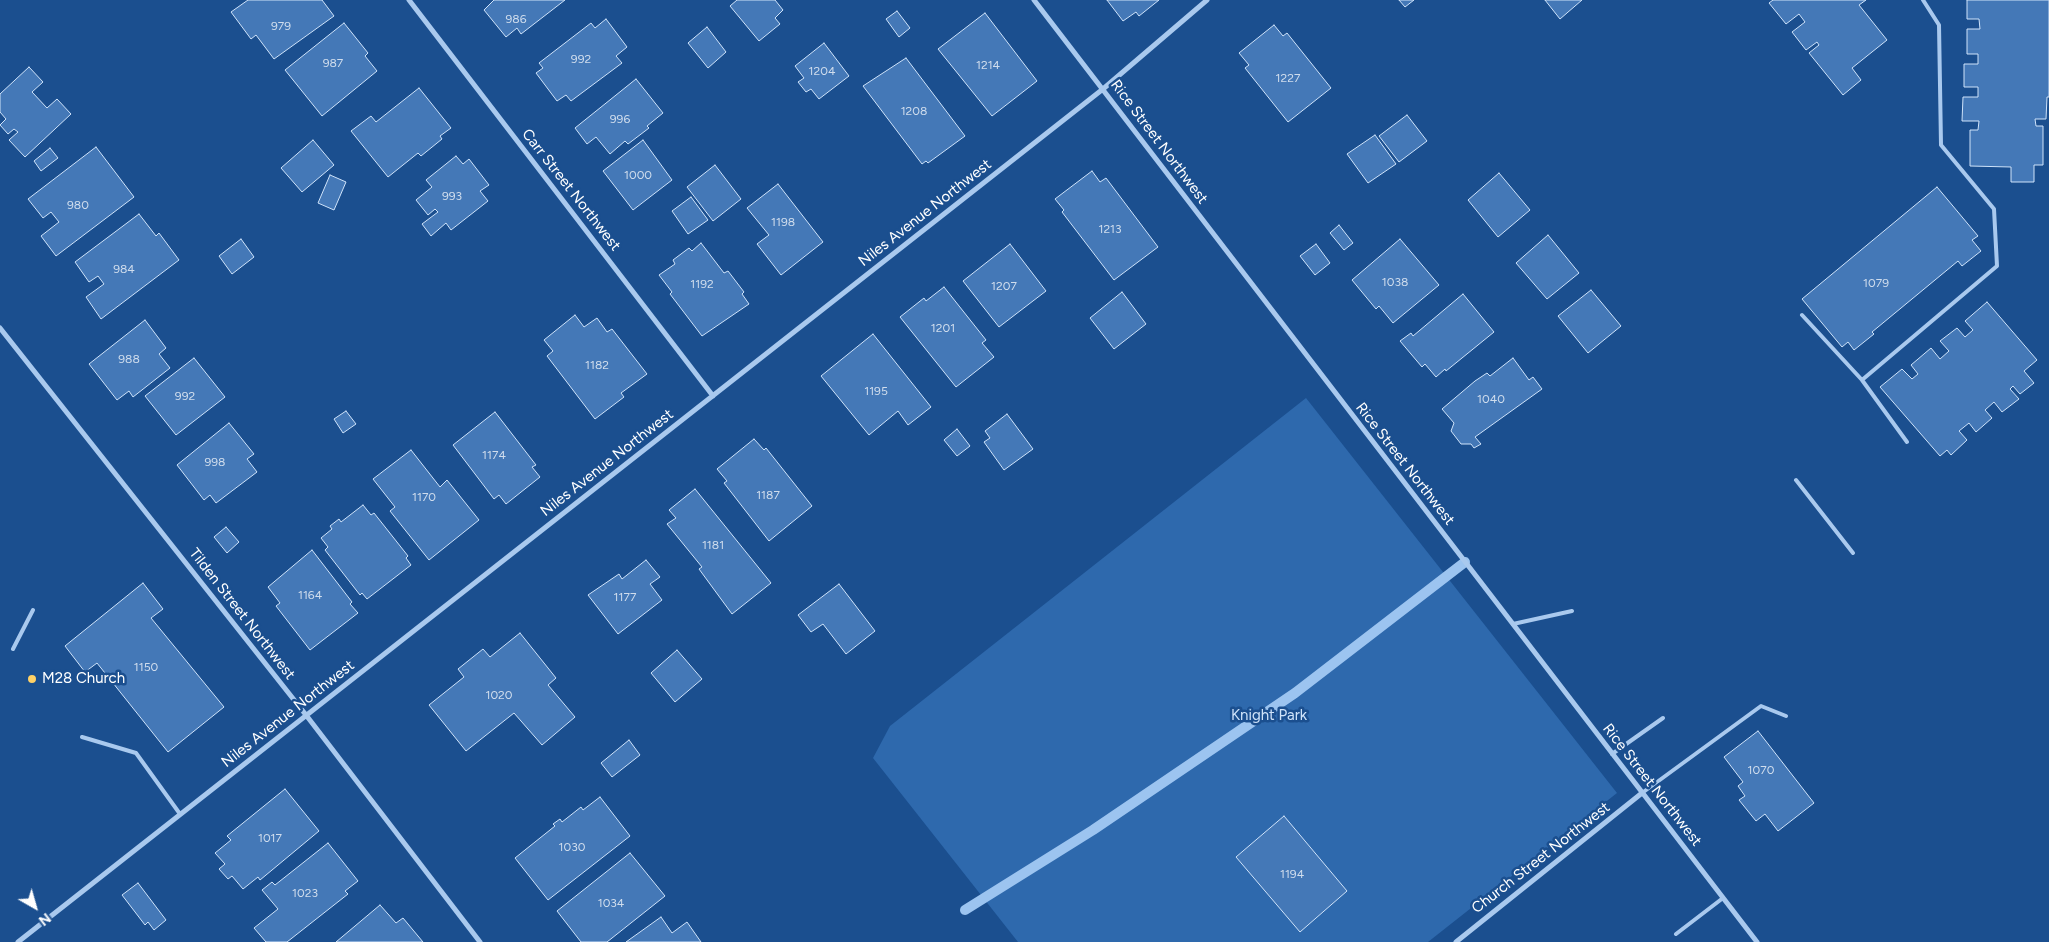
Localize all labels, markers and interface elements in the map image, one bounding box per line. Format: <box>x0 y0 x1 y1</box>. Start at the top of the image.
house number: 986 <box>506 12 526 26</box>
house number: 979 <box>271 19 291 33</box>
house number: 992 <box>571 52 591 66</box>
house number: 987 <box>323 56 343 70</box>
house number: 1214 <box>976 58 1000 72</box>
house number: 1204 <box>809 64 835 78</box>
house number: 1227 <box>1276 71 1300 85</box>
street label: Rice Street Northwest <box>1107 77 1211 207</box>
house number: 1208 <box>901 104 927 118</box>
house number: 996 <box>610 112 630 126</box>
street label: Carr Street Northwest <box>518 125 624 255</box>
street label: Niles Avenue Northwest <box>855 156 995 270</box>
house number: 1000 <box>624 168 652 182</box>
house number: 993 <box>442 189 462 203</box>
house number: 980 <box>67 198 89 212</box>
house number: 1198 <box>771 215 795 229</box>
house number: 1213 <box>1098 222 1122 236</box>
house number: 984 <box>113 262 135 276</box>
house number: 1038 <box>1382 275 1408 289</box>
house number: 1079 <box>1863 276 1889 290</box>
house number: 1192 <box>690 277 714 291</box>
house number: 1207 <box>991 279 1017 293</box>
house number: 1201 <box>931 321 955 335</box>
house number: 988 <box>118 352 140 366</box>
house number: 1182 <box>585 358 609 372</box>
house number: 1195 <box>864 384 888 398</box>
house number: 992 <box>175 389 195 403</box>
house number: 1040 <box>1477 392 1505 406</box>
street label: Rice Street Northwest <box>1352 399 1458 529</box>
street label: Niles Avenue Northwest <box>537 406 677 520</box>
house number: 1174 <box>482 448 506 462</box>
house number: 998 <box>205 455 225 469</box>
house number: 1187 <box>756 488 780 502</box>
house number: 1170 <box>412 490 436 504</box>
house number: 1181 <box>702 538 724 552</box>
street label: Tilden Street Northwest <box>185 545 299 683</box>
house number: 1164 <box>298 588 322 602</box>
house number: 1177 <box>614 590 636 604</box>
street label: Niles Avenue Northwest <box>218 657 358 771</box>
house number: 1150 <box>134 660 158 674</box>
place label: M28 Church <box>42 670 125 688</box>
marker: M28 Church <box>26 673 38 685</box>
house number: 1020 <box>485 688 513 702</box>
park label: Knight Park <box>1231 707 1307 725</box>
street label: Rice Street Northwest <box>1599 720 1705 850</box>
house number: 1070 <box>1748 763 1774 777</box>
street label: Church Street Northwest <box>1468 798 1614 918</box>
house number: 1017 <box>258 831 282 845</box>
house number: 1030 <box>559 840 585 854</box>
house number: 1194 <box>1280 867 1304 881</box>
north arrow <box>10 882 60 932</box>
house number: 1023 <box>292 886 318 900</box>
house number: 1034 <box>598 896 624 910</box>
text: N <box>35 909 54 929</box>

